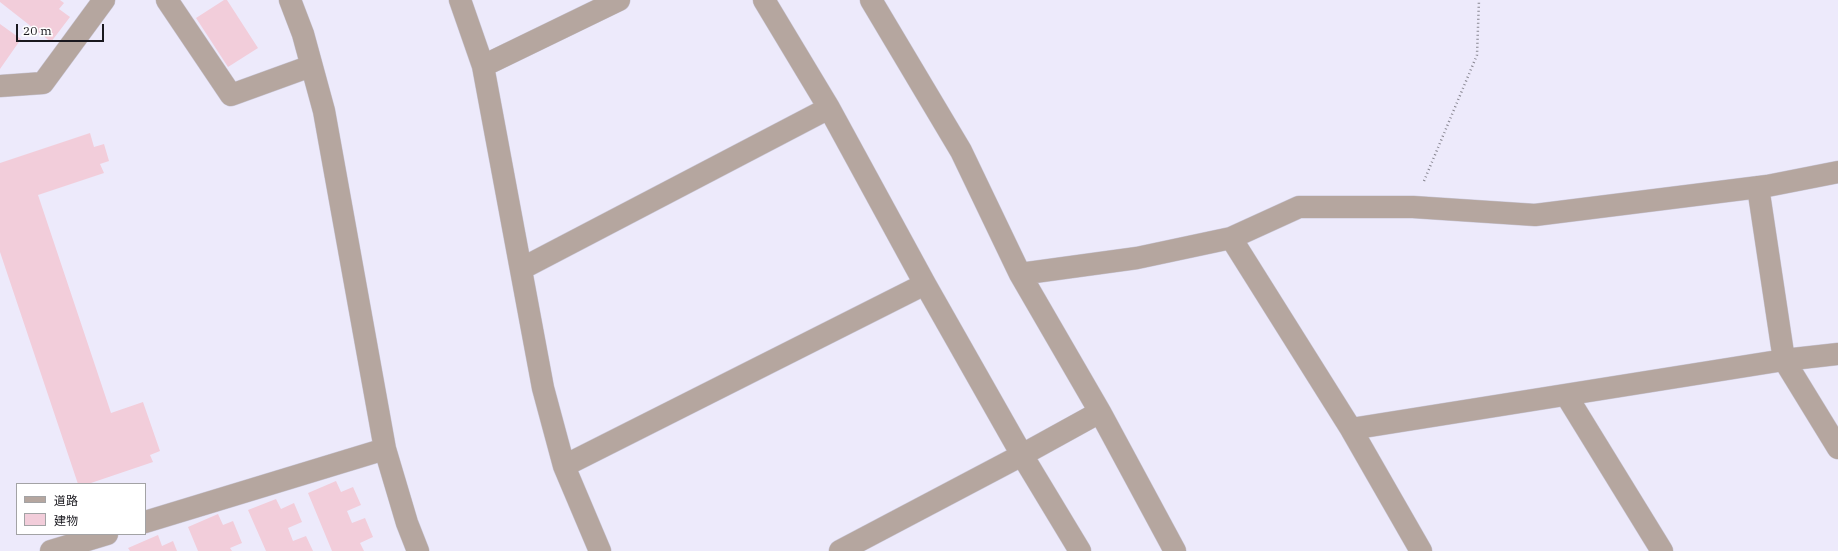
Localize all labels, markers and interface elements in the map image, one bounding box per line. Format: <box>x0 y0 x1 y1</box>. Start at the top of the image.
scale bar <box>18 16 106 42</box>
text: 20 m <box>23 23 52 38</box>
legend <box>16 483 146 535</box>
text: 道路 <box>54 493 78 508</box>
text: 建物 <box>54 513 78 528</box>

